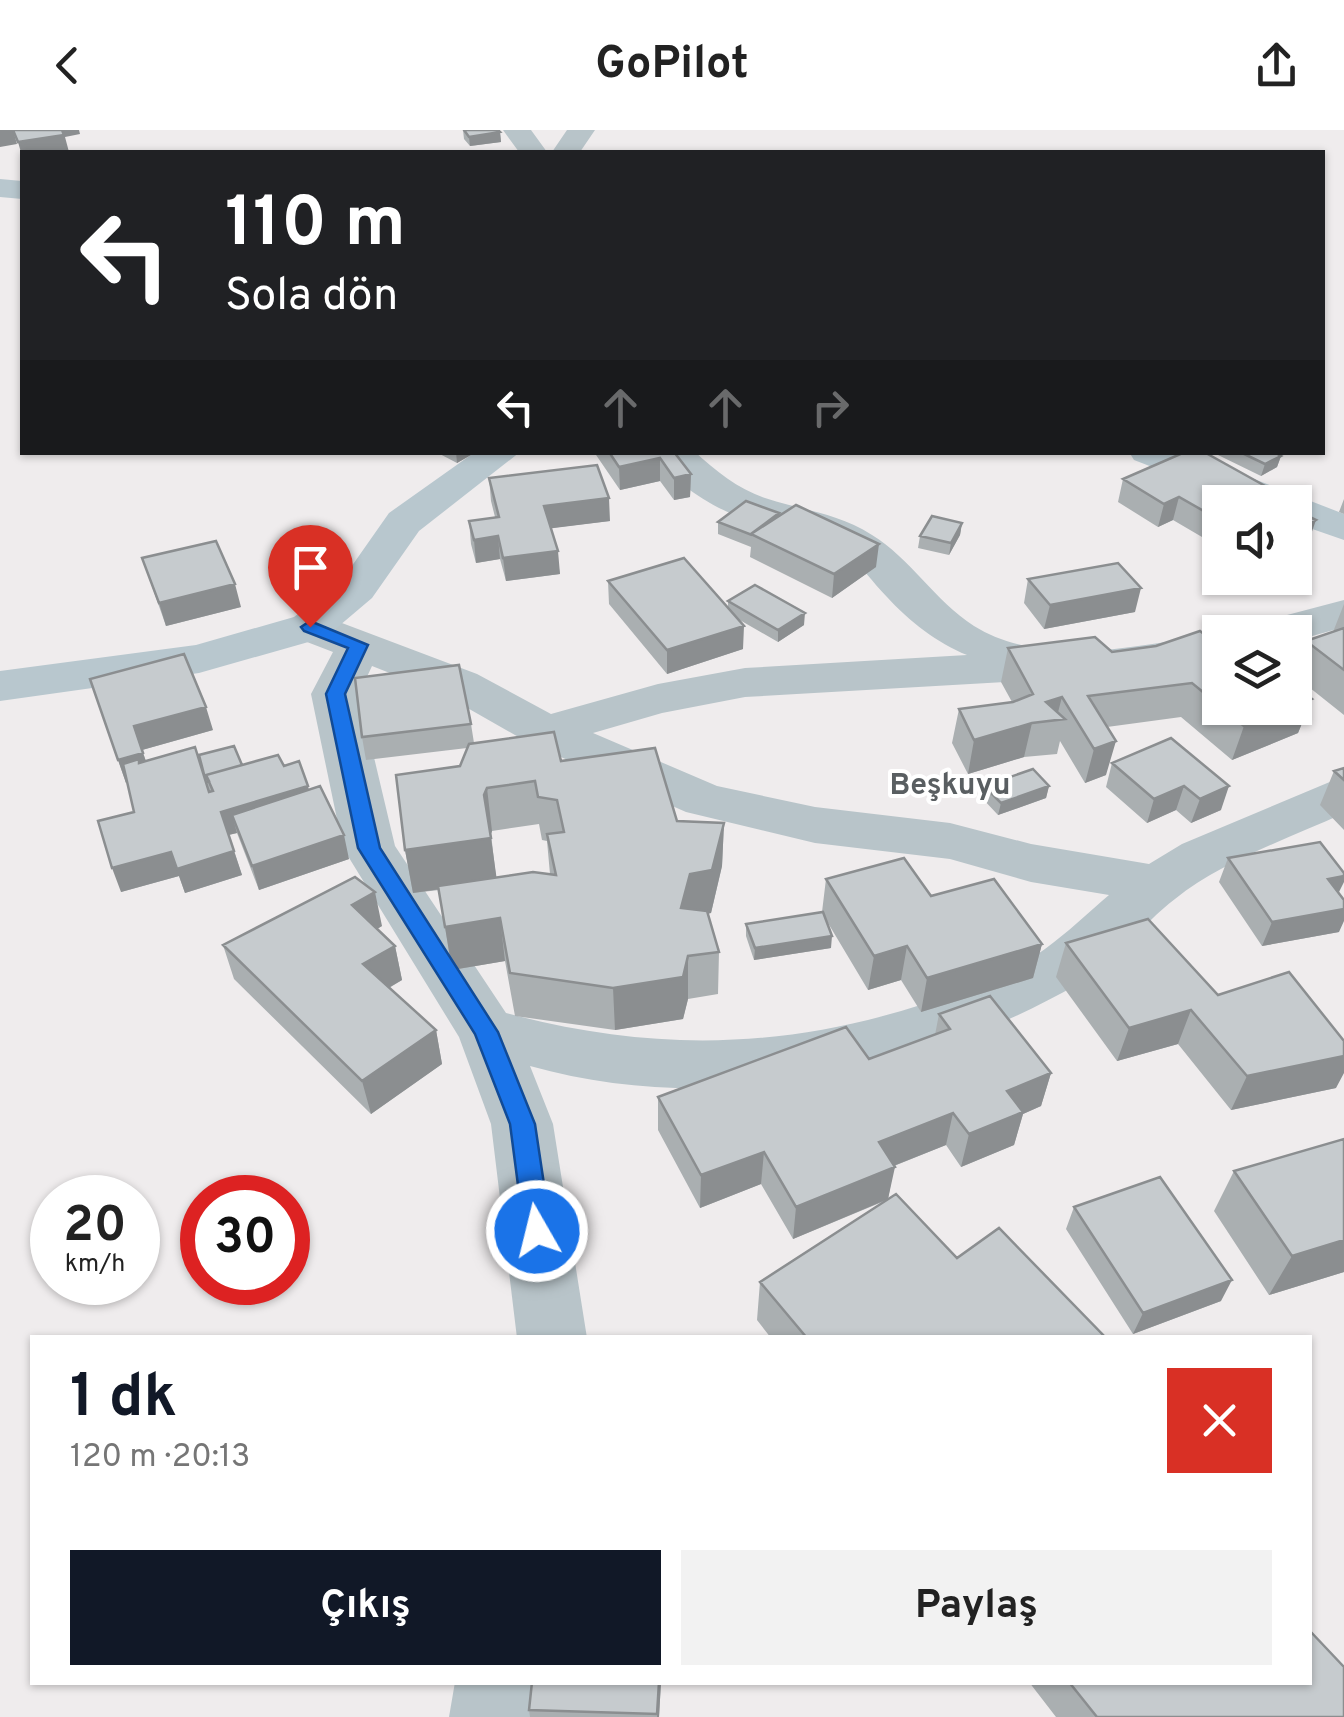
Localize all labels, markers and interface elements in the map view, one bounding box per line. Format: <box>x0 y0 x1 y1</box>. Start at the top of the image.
text: GoPilot <box>595 37 749 94</box>
icon: back <box>40 38 95 93</box>
icon: share <box>1249 38 1304 93</box>
text: 110 m <box>225 182 406 271</box>
icon: left <box>60 190 190 320</box>
text: Sola dön <box>225 269 398 326</box>
icon: left <box>488 380 543 435</box>
icon: ahead <box>593 380 648 435</box>
icon: ahead <box>698 380 753 435</box>
icon: right <box>803 380 858 435</box>
map controls <box>1202 485 1312 725</box>
button: sound <box>1202 485 1312 595</box>
pin <box>268 525 353 628</box>
icon: arrive <box>283 540 338 595</box>
button: layers <box>1202 615 1312 725</box>
district label: Beşkuyu <box>889 768 1011 805</box>
speed limit sign: 30 <box>180 1175 310 1305</box>
position arrow <box>485 1179 589 1283</box>
text: 20 <box>63 1196 127 1259</box>
text: km/h <box>65 1249 125 1281</box>
text: 1 dk <box>70 1362 177 1438</box>
button: close <box>1167 1368 1272 1473</box>
text: 120 m · 20:13 <box>70 1438 250 1478</box>
button: Çıkış <box>70 1550 661 1665</box>
button: Paylaş <box>681 1550 1272 1665</box>

